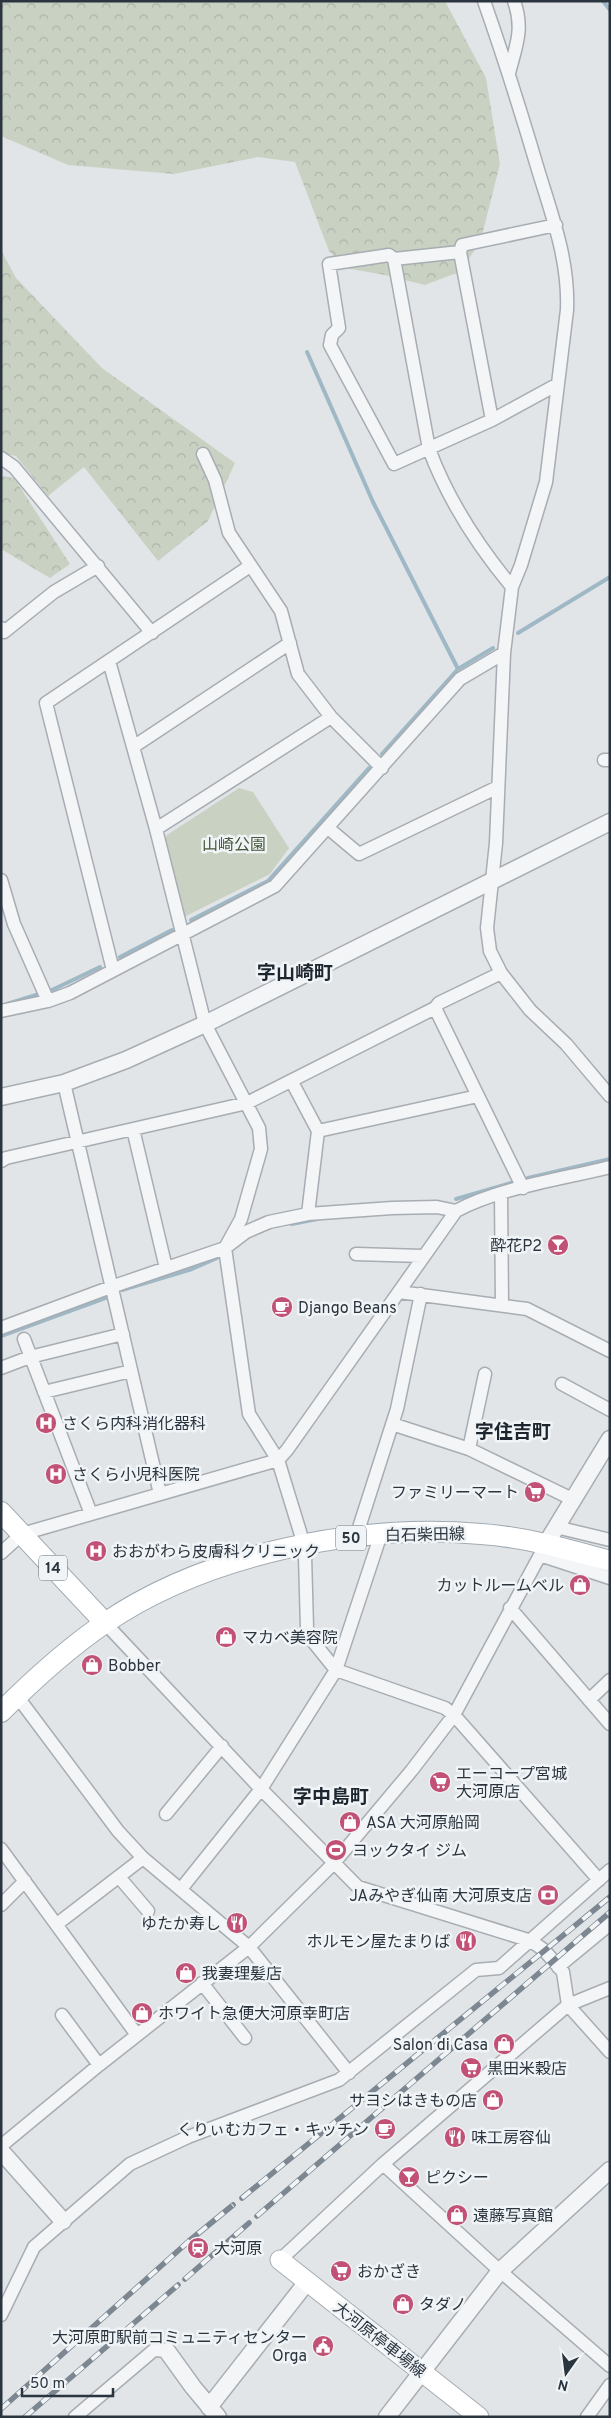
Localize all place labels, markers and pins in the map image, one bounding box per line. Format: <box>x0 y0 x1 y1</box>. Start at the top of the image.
bar icon: 酔花P2 <box>546 1233 570 1257</box>
place label: 酔花P2 <box>490 1237 542 1257</box>
cafe icon: Django Beans <box>270 1295 294 1319</box>
place label: Django Beans <box>298 1299 397 1319</box>
hospital icon: さくら内科消化器科 <box>34 1411 58 1435</box>
place label: さくら内科消化器科 <box>62 1415 206 1435</box>
hospital icon: さくら小児科医院 <box>44 1462 68 1486</box>
place label: さくら小児科医院 <box>72 1466 200 1486</box>
supermarket icon: ファミリーマート <box>523 1480 547 1504</box>
place label: ファミリーマート <box>391 1484 519 1504</box>
hospital icon: おおがわら皮膚科クリニック <box>84 1539 108 1563</box>
place label: おおがわら皮膚科クリニック <box>112 1543 320 1563</box>
shop icon: カットルームベル <box>568 1573 592 1597</box>
place label: カットルームベル <box>436 1577 564 1597</box>
shop icon: マカベ美容院 <box>214 1625 238 1649</box>
place label: マカベ美容院 <box>242 1629 338 1649</box>
shop icon: Bobber <box>80 1653 104 1677</box>
place label: Bobber <box>108 1657 161 1677</box>
place label: エーコープ宮城 大河原店 <box>456 1765 567 1803</box>
supermarket icon: エーコープ宮城 大河原店 <box>428 1770 452 1794</box>
shop icon: ASA 大河原船岡 <box>338 1810 362 1834</box>
place label: ASA 大河原船岡 <box>366 1814 480 1834</box>
sports icon: ヨックタイ ジム <box>324 1838 348 1862</box>
place label: ヨックタイ ジム <box>352 1842 467 1862</box>
bank icon: JAみやぎ仙南 大河原支店 <box>536 1883 560 1907</box>
place label: JAみやぎ仙南 大河原支店 <box>349 1887 532 1907</box>
restaurant icon: ゆたか寿し <box>225 1911 249 1935</box>
place label: ゆたか寿し <box>141 1915 221 1935</box>
restaurant icon: ホルモン屋たまりば <box>454 1929 478 1953</box>
place label: ホルモン屋たまりば <box>306 1933 450 1953</box>
shop icon: 我妻理髪店 <box>174 1961 198 1985</box>
place label: 我妻理髪店 <box>202 1965 282 1985</box>
shop icon: ホワイト急便大河原幸町店 <box>130 2001 154 2025</box>
place label: ホワイト急便大河原幸町店 <box>158 2005 350 2025</box>
shop icon: Salon di Casa <box>492 2032 516 2056</box>
place label: Salon di Casa <box>393 2036 488 2056</box>
supermarket icon: 黒田米穀店 <box>459 2056 483 2080</box>
place label: 黒田米穀店 <box>487 2060 567 2080</box>
shop icon: サヨシはきもの店 <box>481 2088 505 2112</box>
place label: サヨシはきもの店 <box>349 2092 477 2112</box>
cafe icon: くりぃむカフェ・キッチン <box>373 2117 397 2141</box>
place label: くりぃむカフェ・キッチン <box>177 2121 369 2141</box>
restaurant icon: 味工房容仙 <box>443 2125 467 2149</box>
place label: 味工房容仙 <box>471 2129 551 2149</box>
bar icon: ピクシー <box>397 2165 421 2189</box>
place label: ピクシー <box>425 2169 489 2189</box>
shop icon: 遠藤写真館 <box>445 2203 469 2227</box>
place label: 遠藤写真館 <box>473 2207 553 2227</box>
station icon: 大河原 <box>186 2236 210 2260</box>
place label: 大河原 <box>214 2240 262 2260</box>
supermarket icon: おかざき <box>329 2259 353 2283</box>
place label: おかざき <box>357 2263 421 2283</box>
shop icon: タダノ <box>391 2292 415 2316</box>
place label: タダノ <box>419 2296 467 2316</box>
place label: 大河原町駅前コミュニティセンター Orga <box>52 2329 307 2367</box>
public building icon: 大河原町駅前コミュニティセンター Orga <box>311 2334 335 2358</box>

